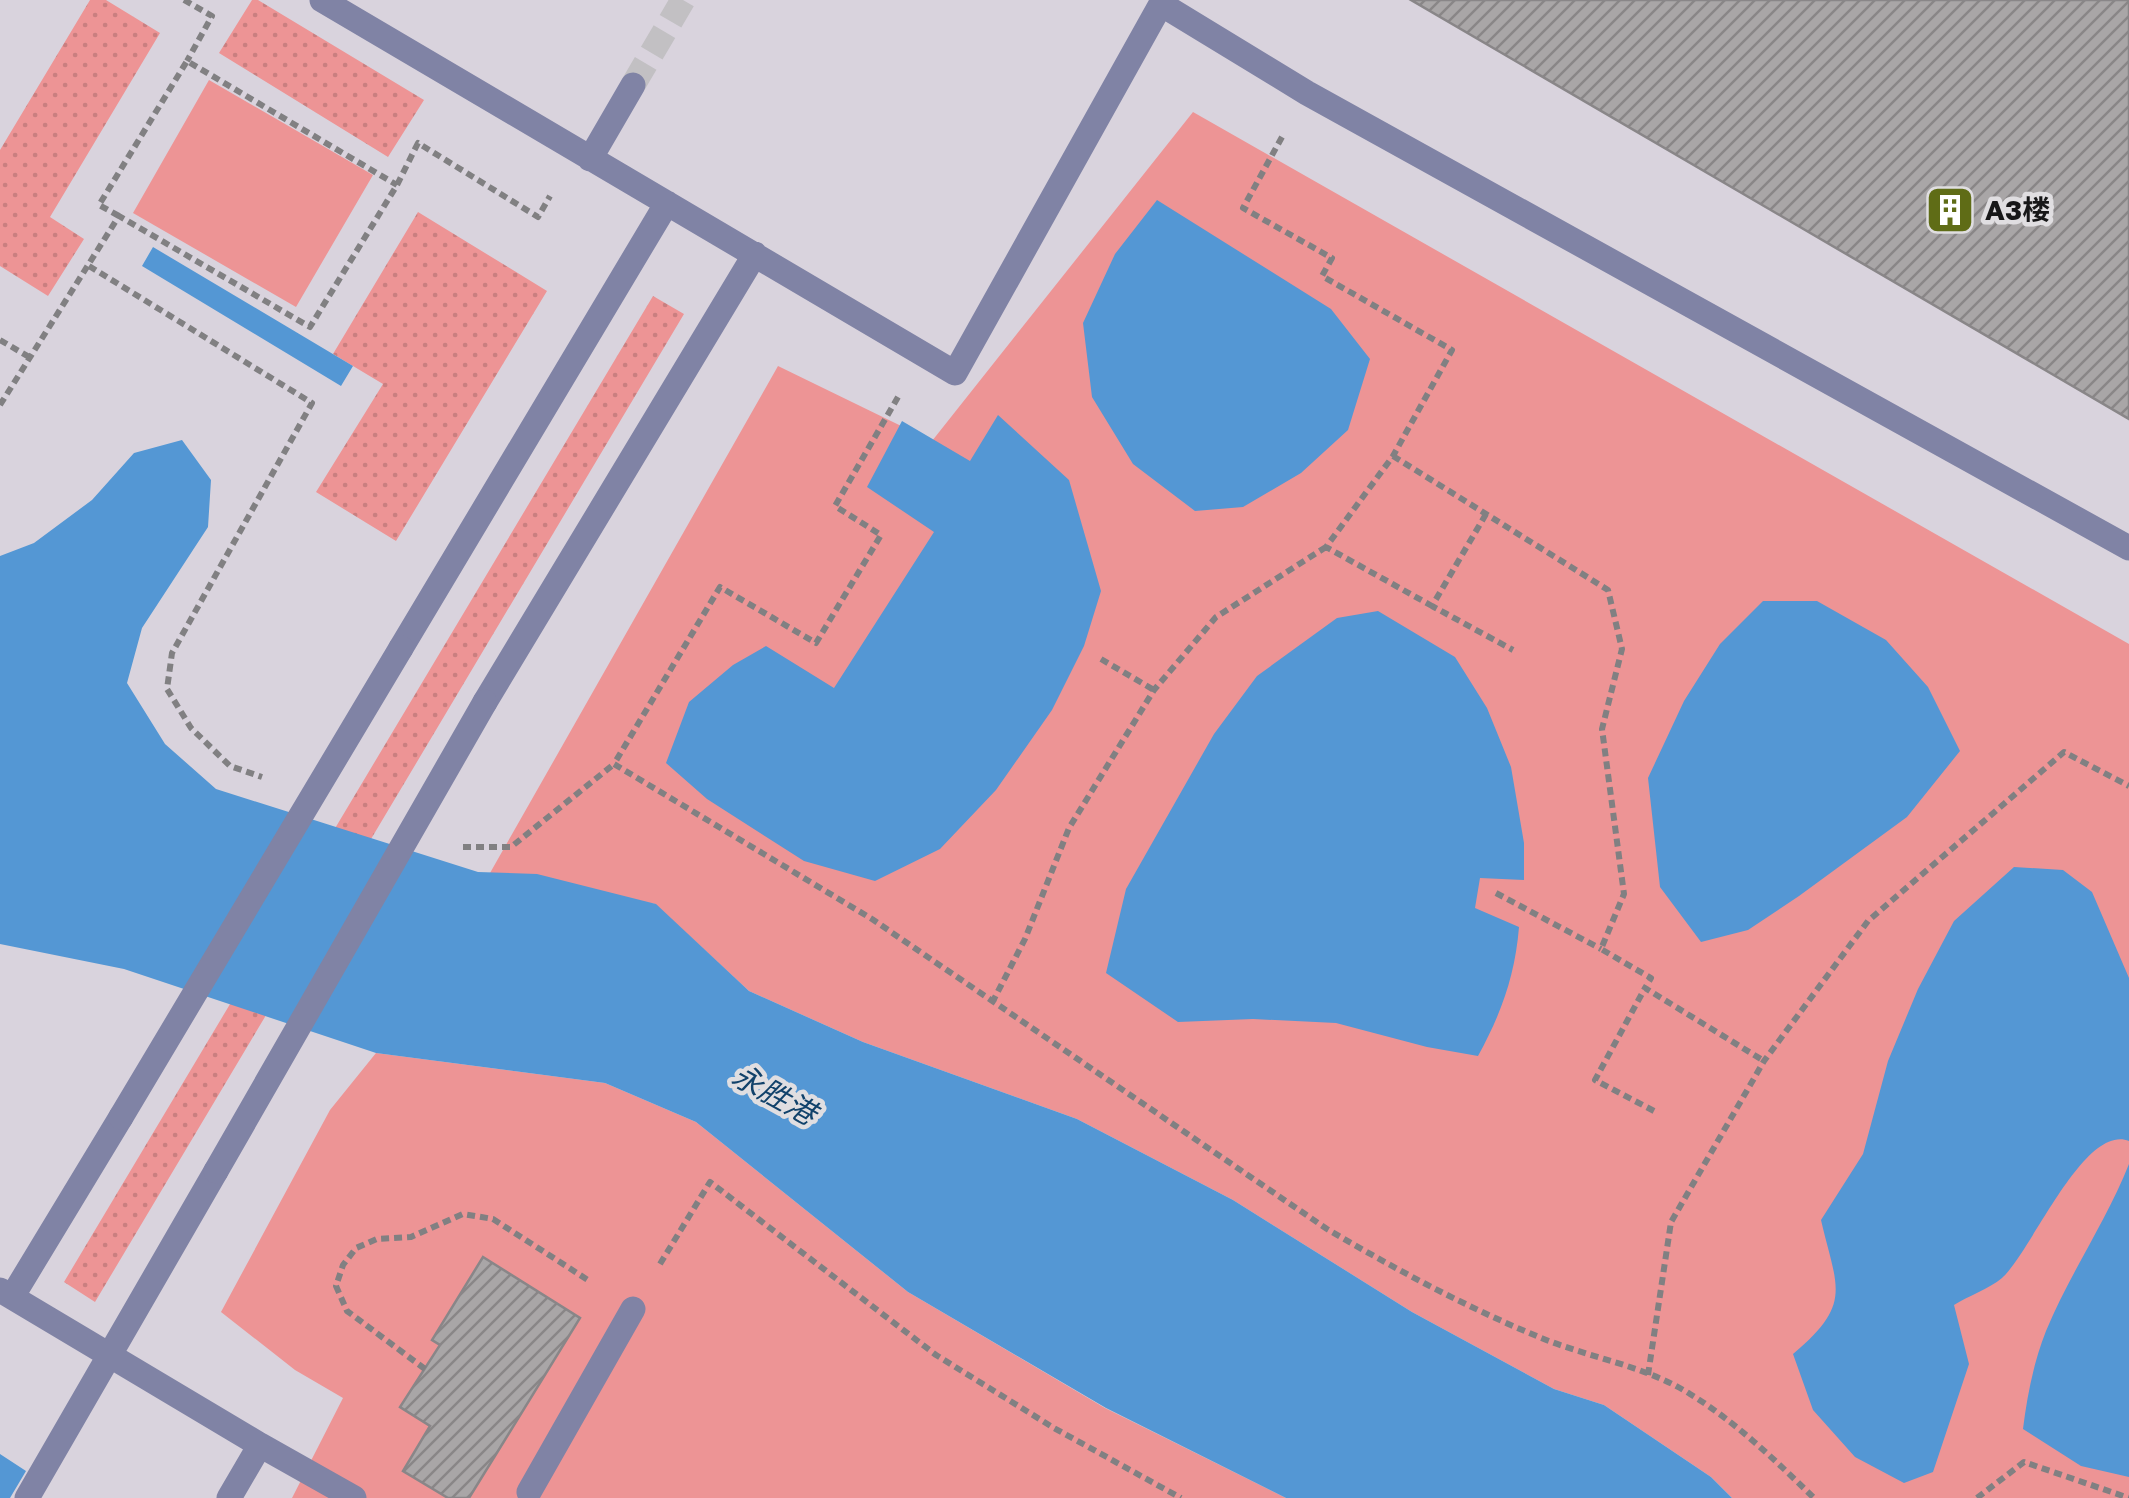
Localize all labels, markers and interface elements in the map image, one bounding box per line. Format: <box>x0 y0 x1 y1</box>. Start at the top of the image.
building icon: A3楼 <box>1924 184 1976 236</box>
place label: A3楼 <box>1985 193 2050 226</box>
water label: 永胜港 <box>726 1057 826 1134</box>

